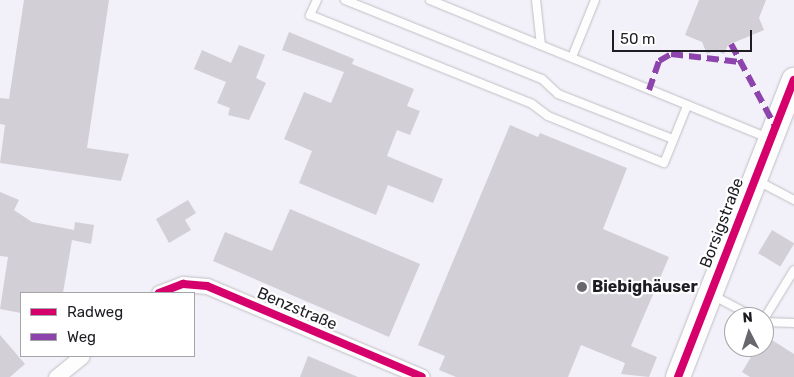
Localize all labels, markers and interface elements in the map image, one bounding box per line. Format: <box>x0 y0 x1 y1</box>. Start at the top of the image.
scale bar <box>614 20 754 52</box>
text: 50 m <box>620 30 655 48</box>
street label: Borsigstraße <box>696 175 748 271</box>
place label: Biebighäuser <box>592 277 698 297</box>
marker: Biebighäuser <box>576 281 588 293</box>
street label: Benzstraße <box>254 284 340 334</box>
legend <box>20 292 195 357</box>
text: Radweg <box>67 303 123 321</box>
north arrow <box>724 307 774 357</box>
text: N <box>742 309 753 326</box>
text: Weg <box>67 328 96 346</box>

